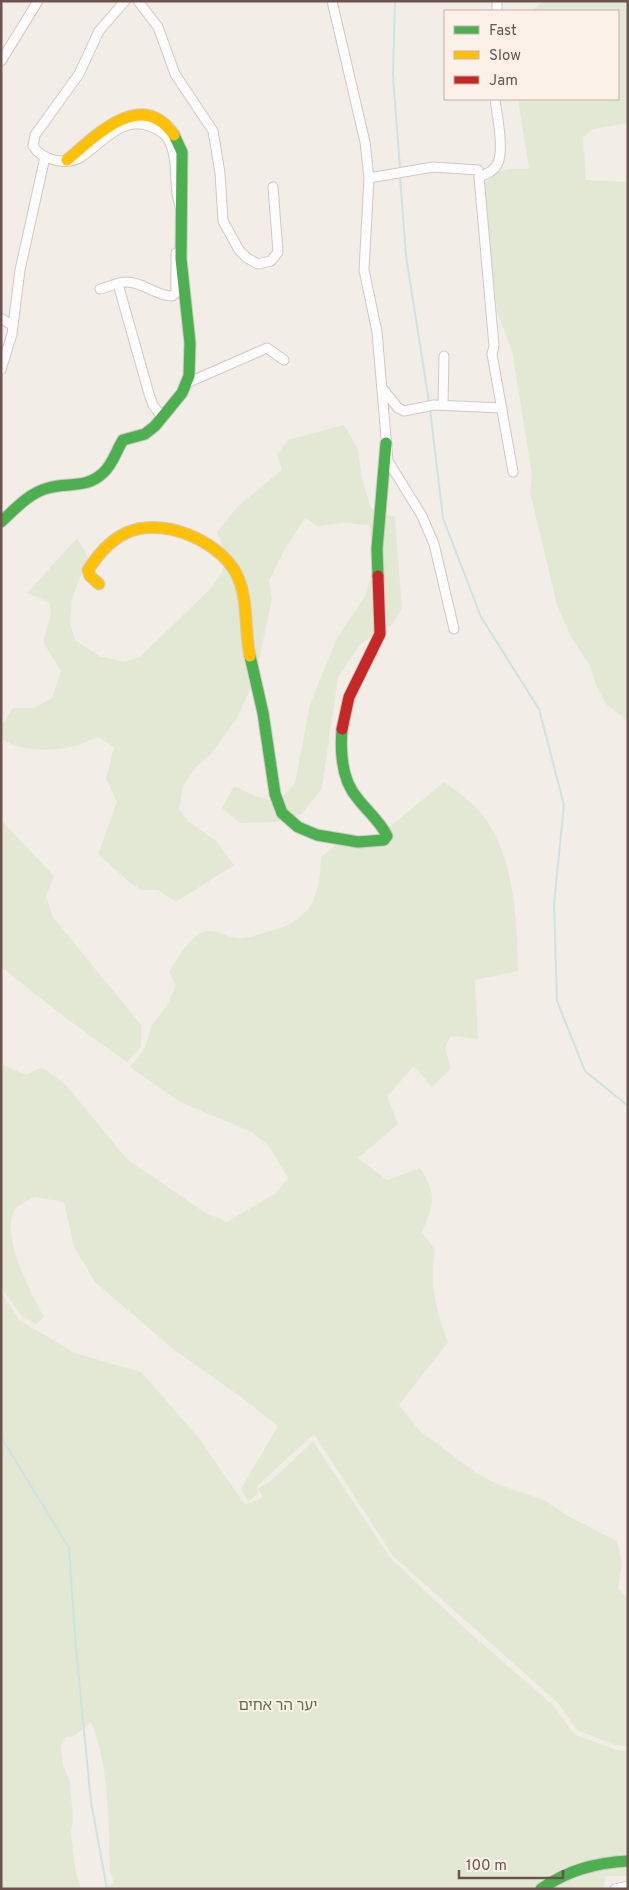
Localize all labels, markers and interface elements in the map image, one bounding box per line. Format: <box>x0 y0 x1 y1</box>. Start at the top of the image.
legend <box>444 10 619 100</box>
text: Fast <box>489 22 517 41</box>
text: Slow <box>489 47 521 66</box>
text: Jam <box>489 72 518 91</box>
park label: יער הר אחים <box>238 1697 318 1716</box>
scale bar <box>459 1848 563 1880</box>
text: 100 m <box>466 1857 507 1876</box>

